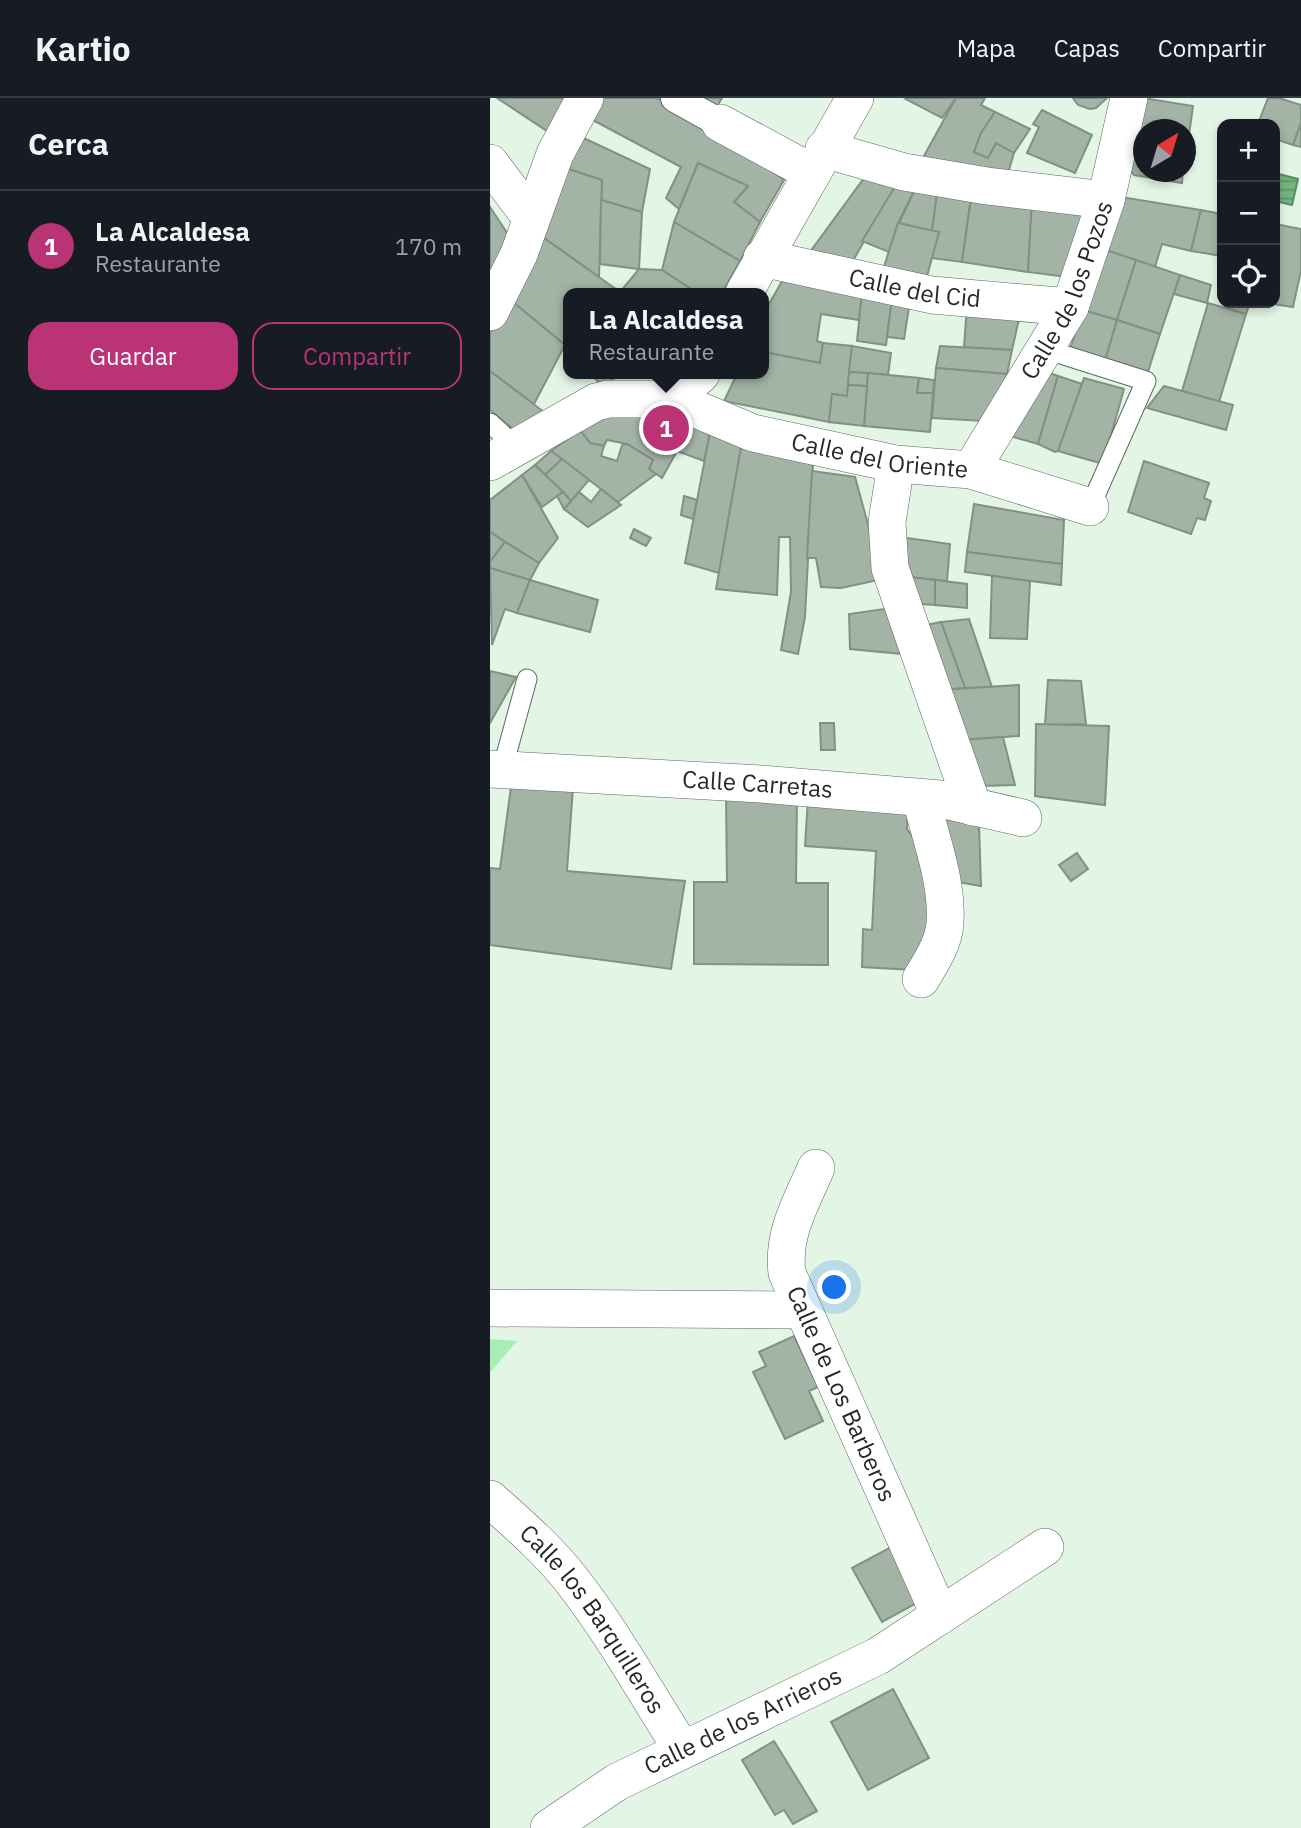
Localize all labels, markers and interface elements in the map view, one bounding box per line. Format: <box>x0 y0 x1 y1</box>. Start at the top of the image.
text: Kartio <box>35 27 131 70</box>
text: Mapa <box>957 32 1016 64</box>
text: Capas <box>1054 32 1120 64</box>
text: Compartir <box>1158 32 1266 64</box>
north arrow <box>1133 119 1196 182</box>
map controls <box>1217 119 1280 308</box>
button: + <box>1217 119 1280 182</box>
text: Cerca <box>28 124 109 163</box>
button: − <box>1217 182 1280 245</box>
street label: Calle de los Pozos <box>1013 196 1120 385</box>
text: La Alcaldesa <box>95 214 250 248</box>
text: 1 <box>44 231 58 261</box>
text: 170 m <box>395 231 462 261</box>
button: locate <box>1217 245 1280 308</box>
text: Restaurante <box>95 248 221 278</box>
street label: Calle del Cid <box>846 260 982 314</box>
popup <box>563 288 769 379</box>
text: La Alcaldesa <box>589 302 743 336</box>
button: Guardar <box>28 322 238 390</box>
button: Compartir <box>252 322 462 390</box>
text: Restaurante <box>589 336 714 366</box>
pin: 1 <box>643 402 689 454</box>
street label: Calle del Oriente <box>789 425 969 485</box>
street label: Calle Carretas <box>681 763 834 805</box>
your location <box>817 1270 851 1304</box>
street label: Calle de Los Barberos <box>780 1281 904 1507</box>
street label: Calle los Barquilleros <box>513 1517 673 1719</box>
street label: Calle de los Arrieros <box>638 1659 847 1782</box>

